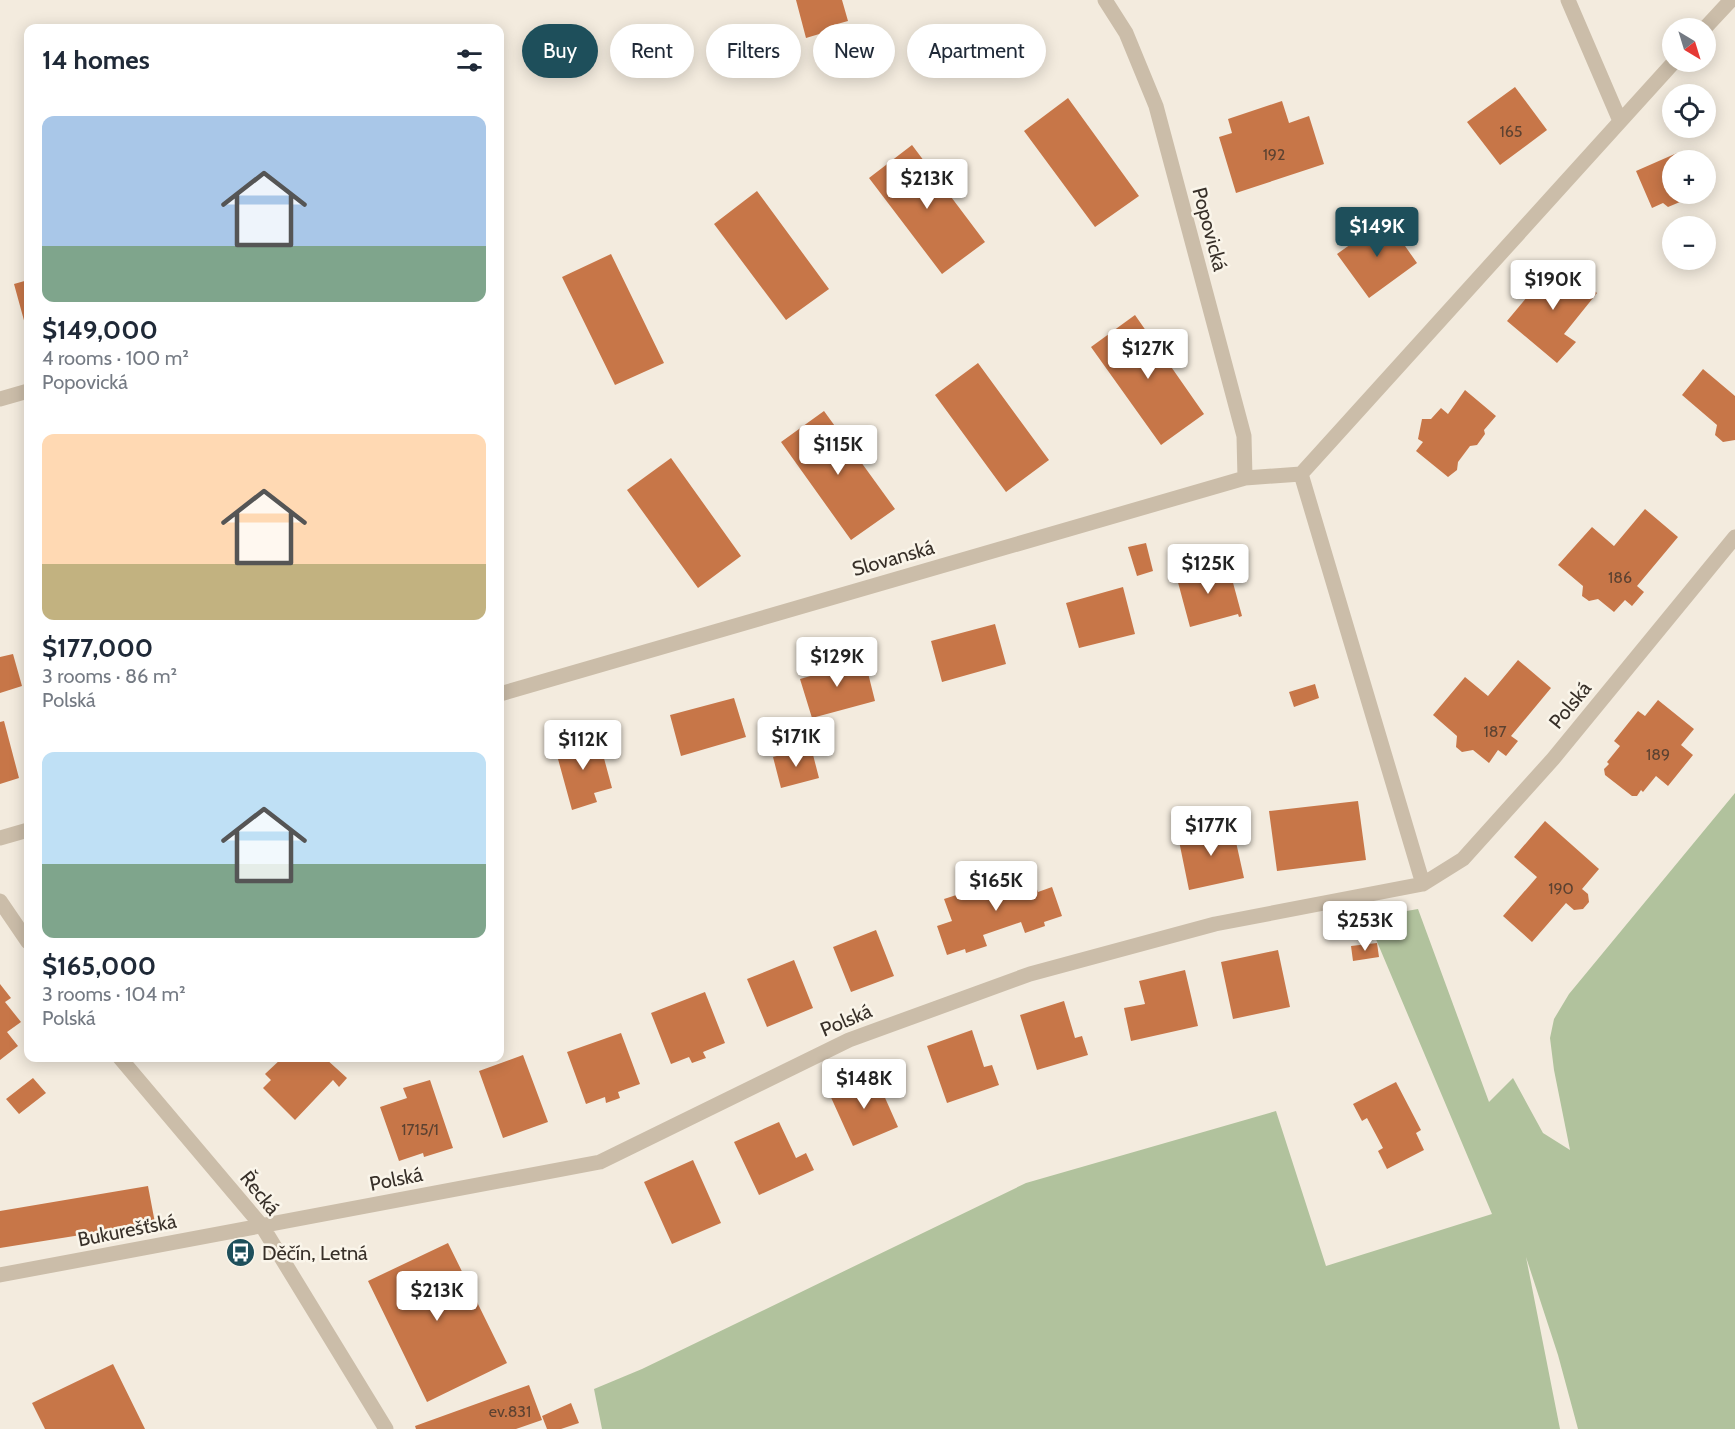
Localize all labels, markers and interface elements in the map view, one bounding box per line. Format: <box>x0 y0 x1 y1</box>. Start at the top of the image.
north arrow <box>1662 18 1716 72</box>
map controls <box>1662 18 1716 270</box>
chip: Buy <box>522 24 598 78</box>
chip: Rent <box>610 24 694 78</box>
chip: Filters <box>706 24 801 78</box>
chip: New <box>813 24 895 78</box>
chip: Apartment <box>907 24 1046 78</box>
text: 14 homes <box>42 44 150 76</box>
icon: filters <box>453 44 486 77</box>
button: locate <box>1662 84 1716 138</box>
house number: 165 <box>1500 122 1522 141</box>
house number: 192 <box>1263 145 1285 164</box>
button: + <box>1662 150 1716 204</box>
icon: home <box>210 155 318 263</box>
pin: $213K <box>885 159 969 210</box>
text: $213K <box>901 166 953 190</box>
street label: Popovická <box>1187 184 1233 274</box>
pin: $149K <box>1335 207 1419 258</box>
text: $149K <box>1349 214 1405 238</box>
button: − <box>1662 216 1716 270</box>
pin: $190K <box>1511 260 1595 311</box>
text: $190K <box>1525 267 1581 291</box>
text: $149,000 <box>42 314 158 346</box>
pin: $127K <box>1106 329 1190 380</box>
text: $127K <box>1122 336 1174 360</box>
text: 4 rooms · 100 m² <box>42 346 189 370</box>
text: Popovická <box>42 370 128 394</box>
pin: $115K <box>796 425 880 476</box>
text: $115K <box>813 432 863 456</box>
icon: home <box>210 473 318 581</box>
street label: Slovanská <box>849 535 937 581</box>
pin: $125K <box>1166 544 1250 595</box>
text: $125K <box>1182 551 1234 575</box>
house number: 186 <box>1608 568 1632 587</box>
text: $177,000 <box>42 632 153 664</box>
pin: $129K <box>795 637 879 688</box>
text: $129K <box>810 644 864 668</box>
text: 3 rooms · 86 m² <box>42 664 177 688</box>
street label: Polská <box>1544 676 1596 733</box>
text: Polská <box>42 688 96 712</box>
pin: $171K <box>754 717 838 768</box>
pin: $112K <box>541 720 625 771</box>
house number: 187 <box>1484 722 1506 741</box>
text: $171K <box>771 724 821 748</box>
text: $112K <box>558 727 608 751</box>
house number: 189 <box>1646 745 1670 764</box>
icon: home <box>210 791 318 899</box>
pin: $177K <box>1169 806 1253 857</box>
text: $177K <box>1185 813 1237 837</box>
pin: $165K <box>954 861 1038 912</box>
text: $165K <box>969 868 1023 892</box>
house number: 190 <box>1548 879 1574 898</box>
pin: $253K <box>1323 901 1407 952</box>
text: $253K <box>1337 908 1393 932</box>
text: $165,000 <box>42 950 156 982</box>
text: 3 rooms · 104 m² <box>42 982 186 1006</box>
street label: Polská <box>817 998 876 1042</box>
text: Polská <box>42 1006 96 1030</box>
pin: $148K <box>822 1059 906 1110</box>
text: $148K <box>836 1066 892 1090</box>
house number: 1715/1 <box>401 1120 439 1139</box>
street label: Polská <box>367 1162 425 1196</box>
street label: Řecká <box>235 1166 285 1220</box>
street label: Bukurešťská <box>76 1209 179 1251</box>
bus stop icon: Děčín, Letná <box>225 1237 257 1269</box>
place label: Děčín, Letná <box>262 1241 368 1265</box>
pin: $213K <box>395 1271 479 1322</box>
text: $213K <box>411 1278 463 1302</box>
house number: ev.831 <box>489 1402 531 1421</box>

